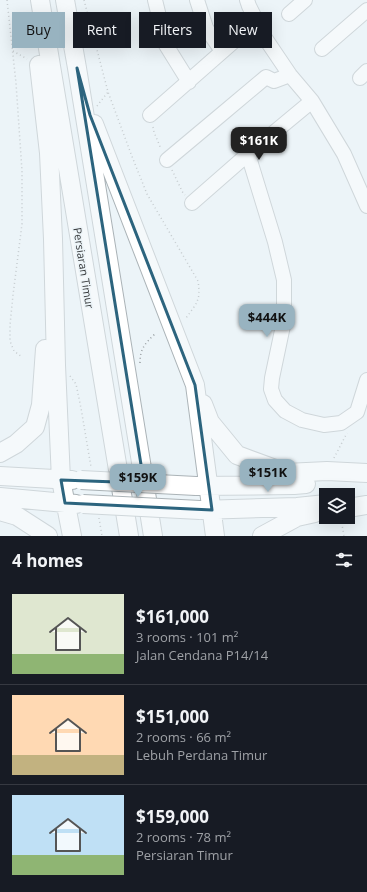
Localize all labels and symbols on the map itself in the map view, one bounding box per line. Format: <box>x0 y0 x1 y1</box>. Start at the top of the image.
pin: $161K <box>231 127 287 161</box>
street label: Persiaran Timur <box>70 226 98 310</box>
pin: $444K <box>239 304 295 338</box>
pin: $151K <box>240 459 296 493</box>
pin: $159K <box>110 464 166 498</box>

